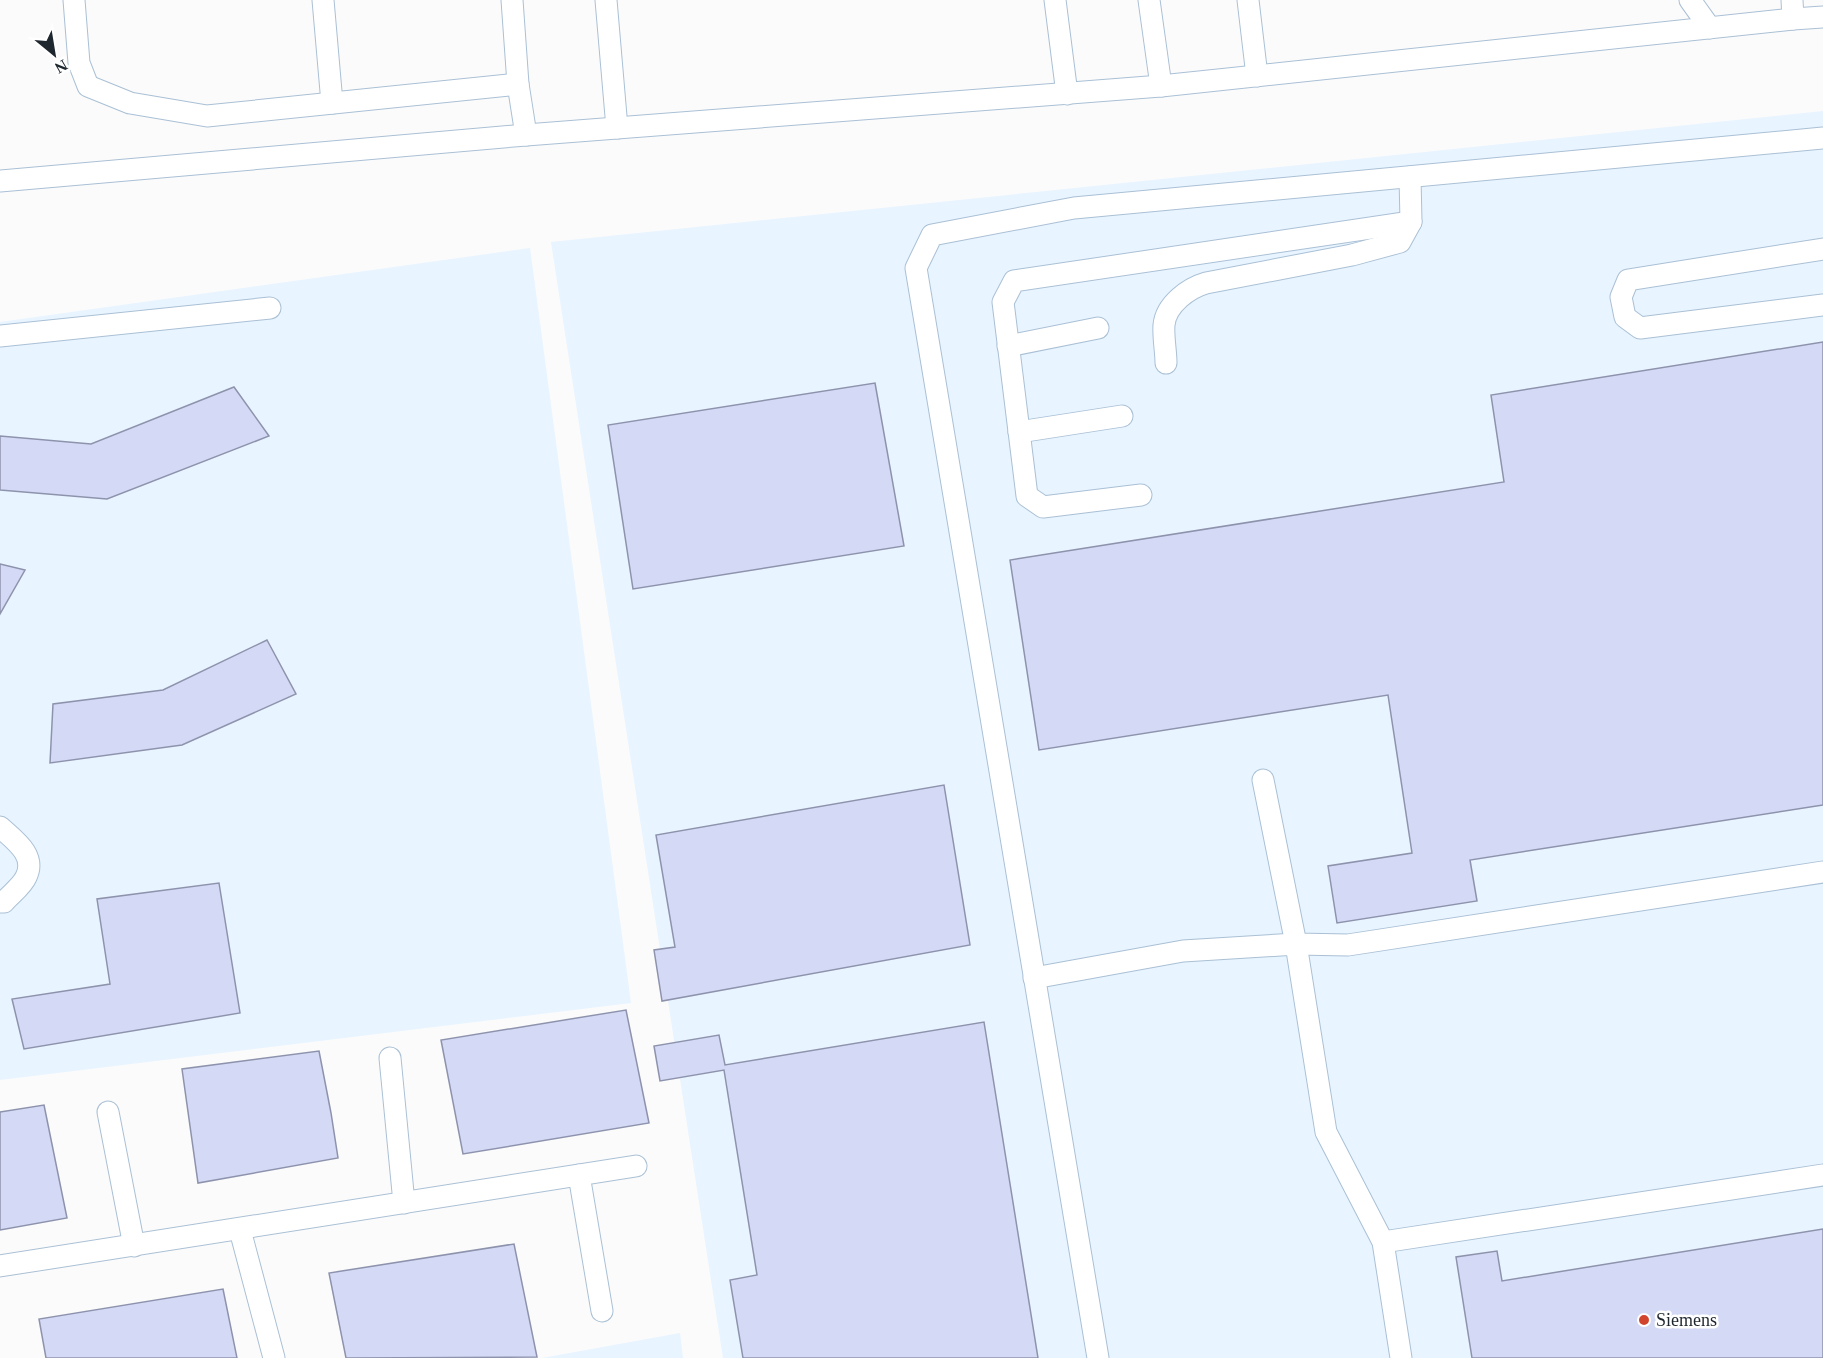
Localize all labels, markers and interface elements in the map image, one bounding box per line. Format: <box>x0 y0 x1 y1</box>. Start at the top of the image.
north arrow <box>24 24 84 84</box>
text: N <box>52 56 71 77</box>
place label: Siemens <box>1656 1310 1717 1330</box>
marker: Siemens <box>1637 1313 1651 1327</box>

